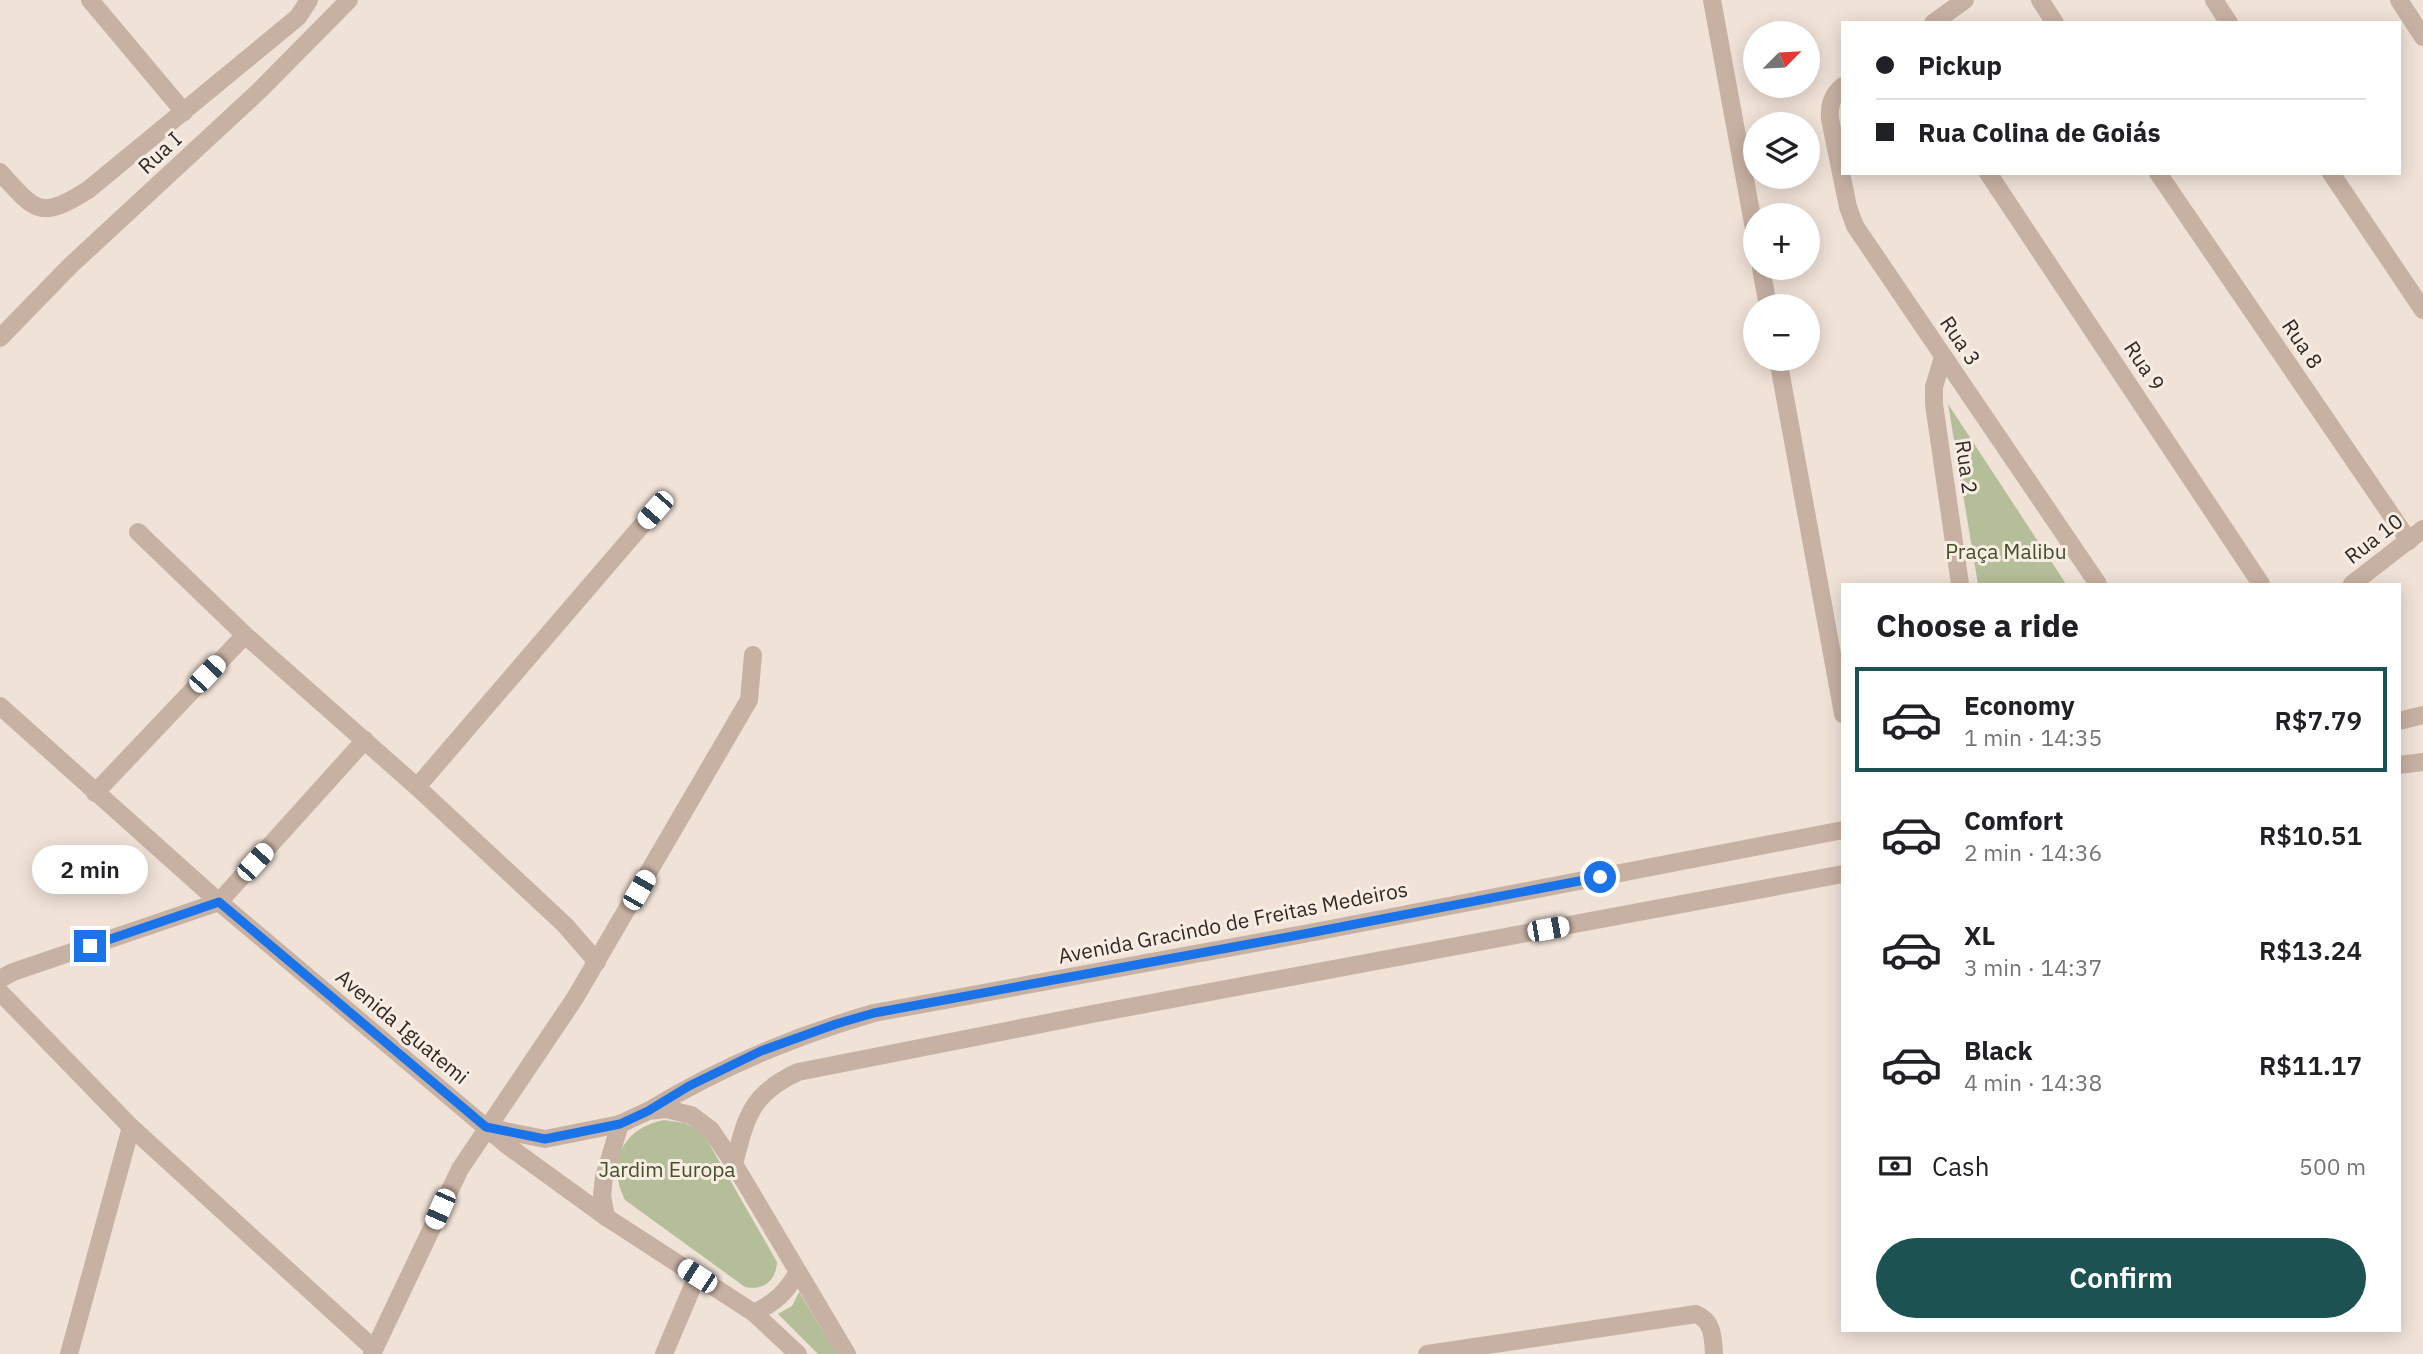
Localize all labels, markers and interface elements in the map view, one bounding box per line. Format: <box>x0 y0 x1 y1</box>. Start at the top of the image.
north arrow <box>1743 21 1820 98</box>
map controls <box>1743 21 1820 371</box>
text: Pickup <box>1918 48 2002 82</box>
button: layers <box>1743 112 1820 189</box>
text: Rua Colina de Goiás <box>1918 115 2161 149</box>
street label: Rua I <box>132 125 187 180</box>
button: + <box>1743 203 1820 280</box>
button: − <box>1743 294 1820 371</box>
street label: Rua 3 <box>1934 310 1988 371</box>
street label: Rua 8 <box>2276 313 2330 374</box>
street label: Rua 9 <box>2118 335 2172 396</box>
street label: Rua 2 <box>1949 438 1985 496</box>
car <box>634 487 677 533</box>
street label: Rua 10 <box>2338 507 2408 570</box>
park label: Praça Malibu <box>1945 537 2067 565</box>
text: Choose a ride <box>1876 604 2079 646</box>
car <box>185 651 230 697</box>
icon: car <box>1880 688 1943 751</box>
text: Economy <box>1964 688 2075 722</box>
text: R$7.79 <box>2275 703 2362 737</box>
text: 1 min · 14:35 <box>1964 722 2102 752</box>
icon: car <box>1880 803 1943 866</box>
text: Comfort <box>1964 803 2063 837</box>
text: R$10.51 <box>2259 818 2362 852</box>
text: 2 min · 14:36 <box>1964 837 2102 867</box>
car <box>234 839 277 885</box>
callout: 2 min <box>32 844 148 894</box>
text: 2 min <box>60 854 120 884</box>
route start <box>1584 861 1616 893</box>
car <box>620 867 659 913</box>
street label: Avenida Gracindo de Freitas Medeiros <box>1056 874 1410 970</box>
car <box>1526 915 1571 943</box>
icon: car <box>1880 918 1943 981</box>
text: XL <box>1964 918 1995 952</box>
route end <box>74 930 106 962</box>
text: R$13.24 <box>2259 933 2362 967</box>
text: 3 min · 14:37 <box>1964 952 2102 982</box>
street label: Avenida Iguatemi <box>330 962 475 1090</box>
icon: car <box>1880 1033 1943 1096</box>
text: Black <box>1964 1033 2032 1067</box>
text: R$11.17 <box>2259 1048 2362 1082</box>
text: 4 min · 14:38 <box>1964 1067 2102 1097</box>
icon: cash <box>1876 1147 1914 1185</box>
text: Cash <box>1932 1149 1989 1183</box>
text: 500 m <box>2299 1151 2366 1181</box>
park label: Jardim Europa <box>598 1155 736 1183</box>
car <box>422 1186 459 1232</box>
button: Confirm <box>1876 1238 2366 1318</box>
car <box>674 1256 721 1296</box>

